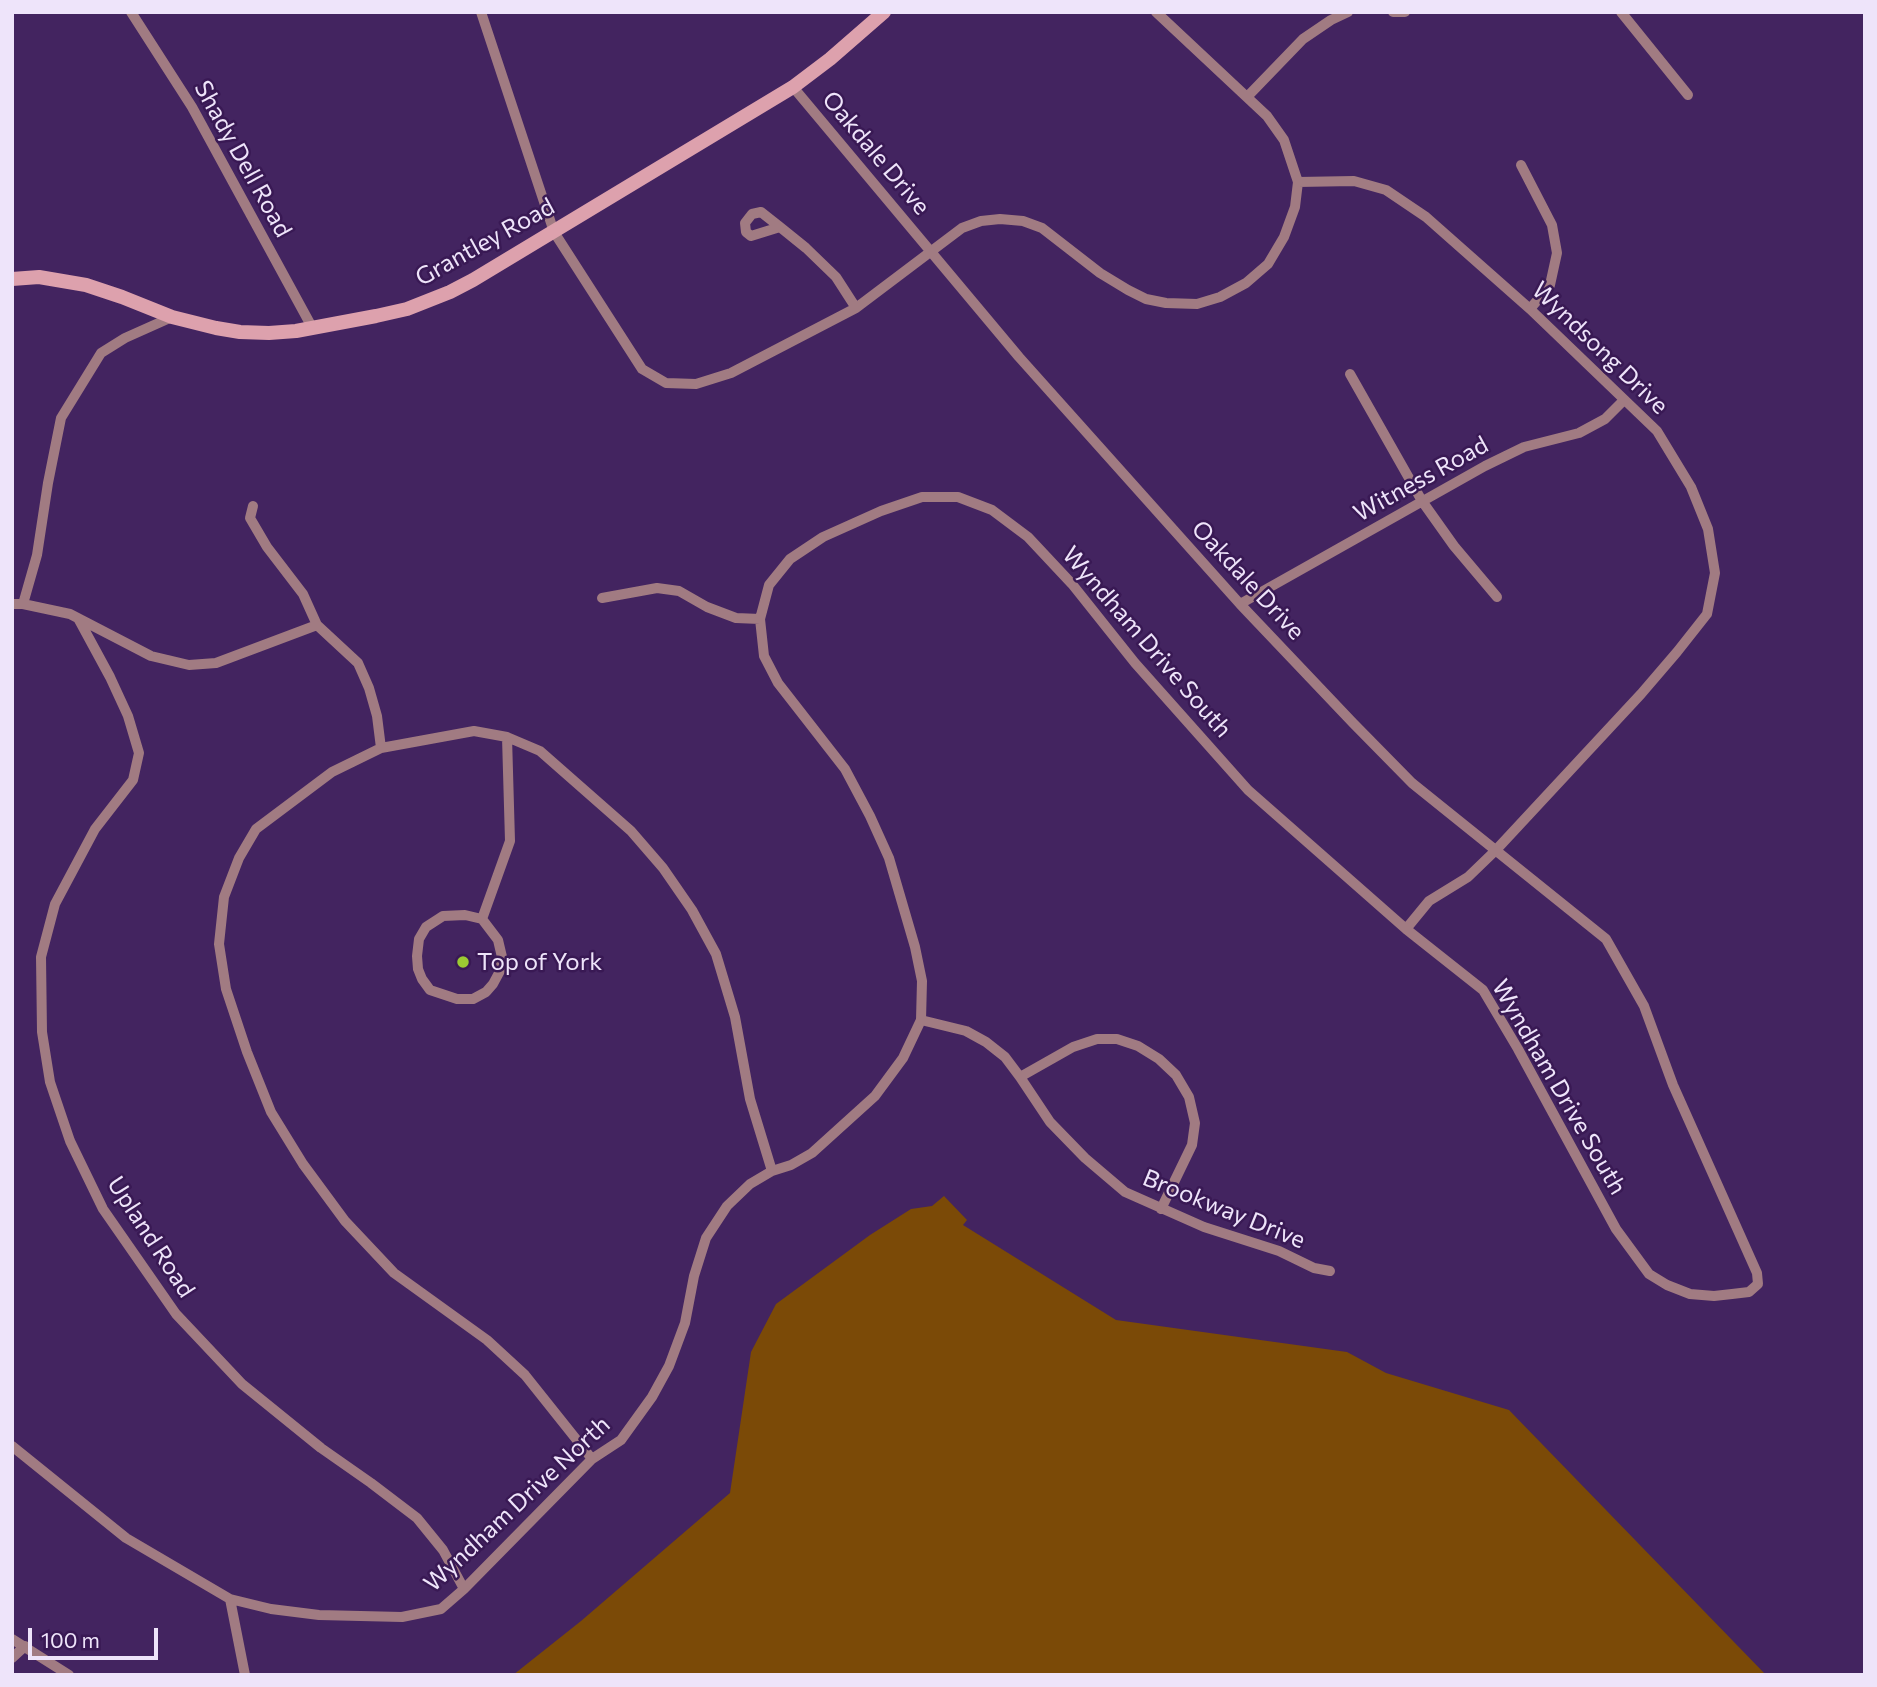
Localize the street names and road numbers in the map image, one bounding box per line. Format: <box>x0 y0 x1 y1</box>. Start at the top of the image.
street label: Shady Dell Road <box>188 76 298 242</box>
street label: Oakdale Drive <box>816 85 936 221</box>
street label: Grantley Road <box>410 192 560 292</box>
street label: Wyndsong Drive <box>1526 276 1674 420</box>
street label: Witness Road <box>1349 430 1493 528</box>
street label: Oakdale Drive <box>1185 514 1311 646</box>
street label: Wyndham Drive South <box>1056 541 1238 743</box>
street label: Wyndham Drive South <box>1486 974 1632 1200</box>
street label: Brookway Drive <box>1139 1163 1309 1255</box>
street label: Upland Road <box>101 1171 201 1303</box>
street label: Wyndham Drive North <box>418 1410 616 1598</box>

